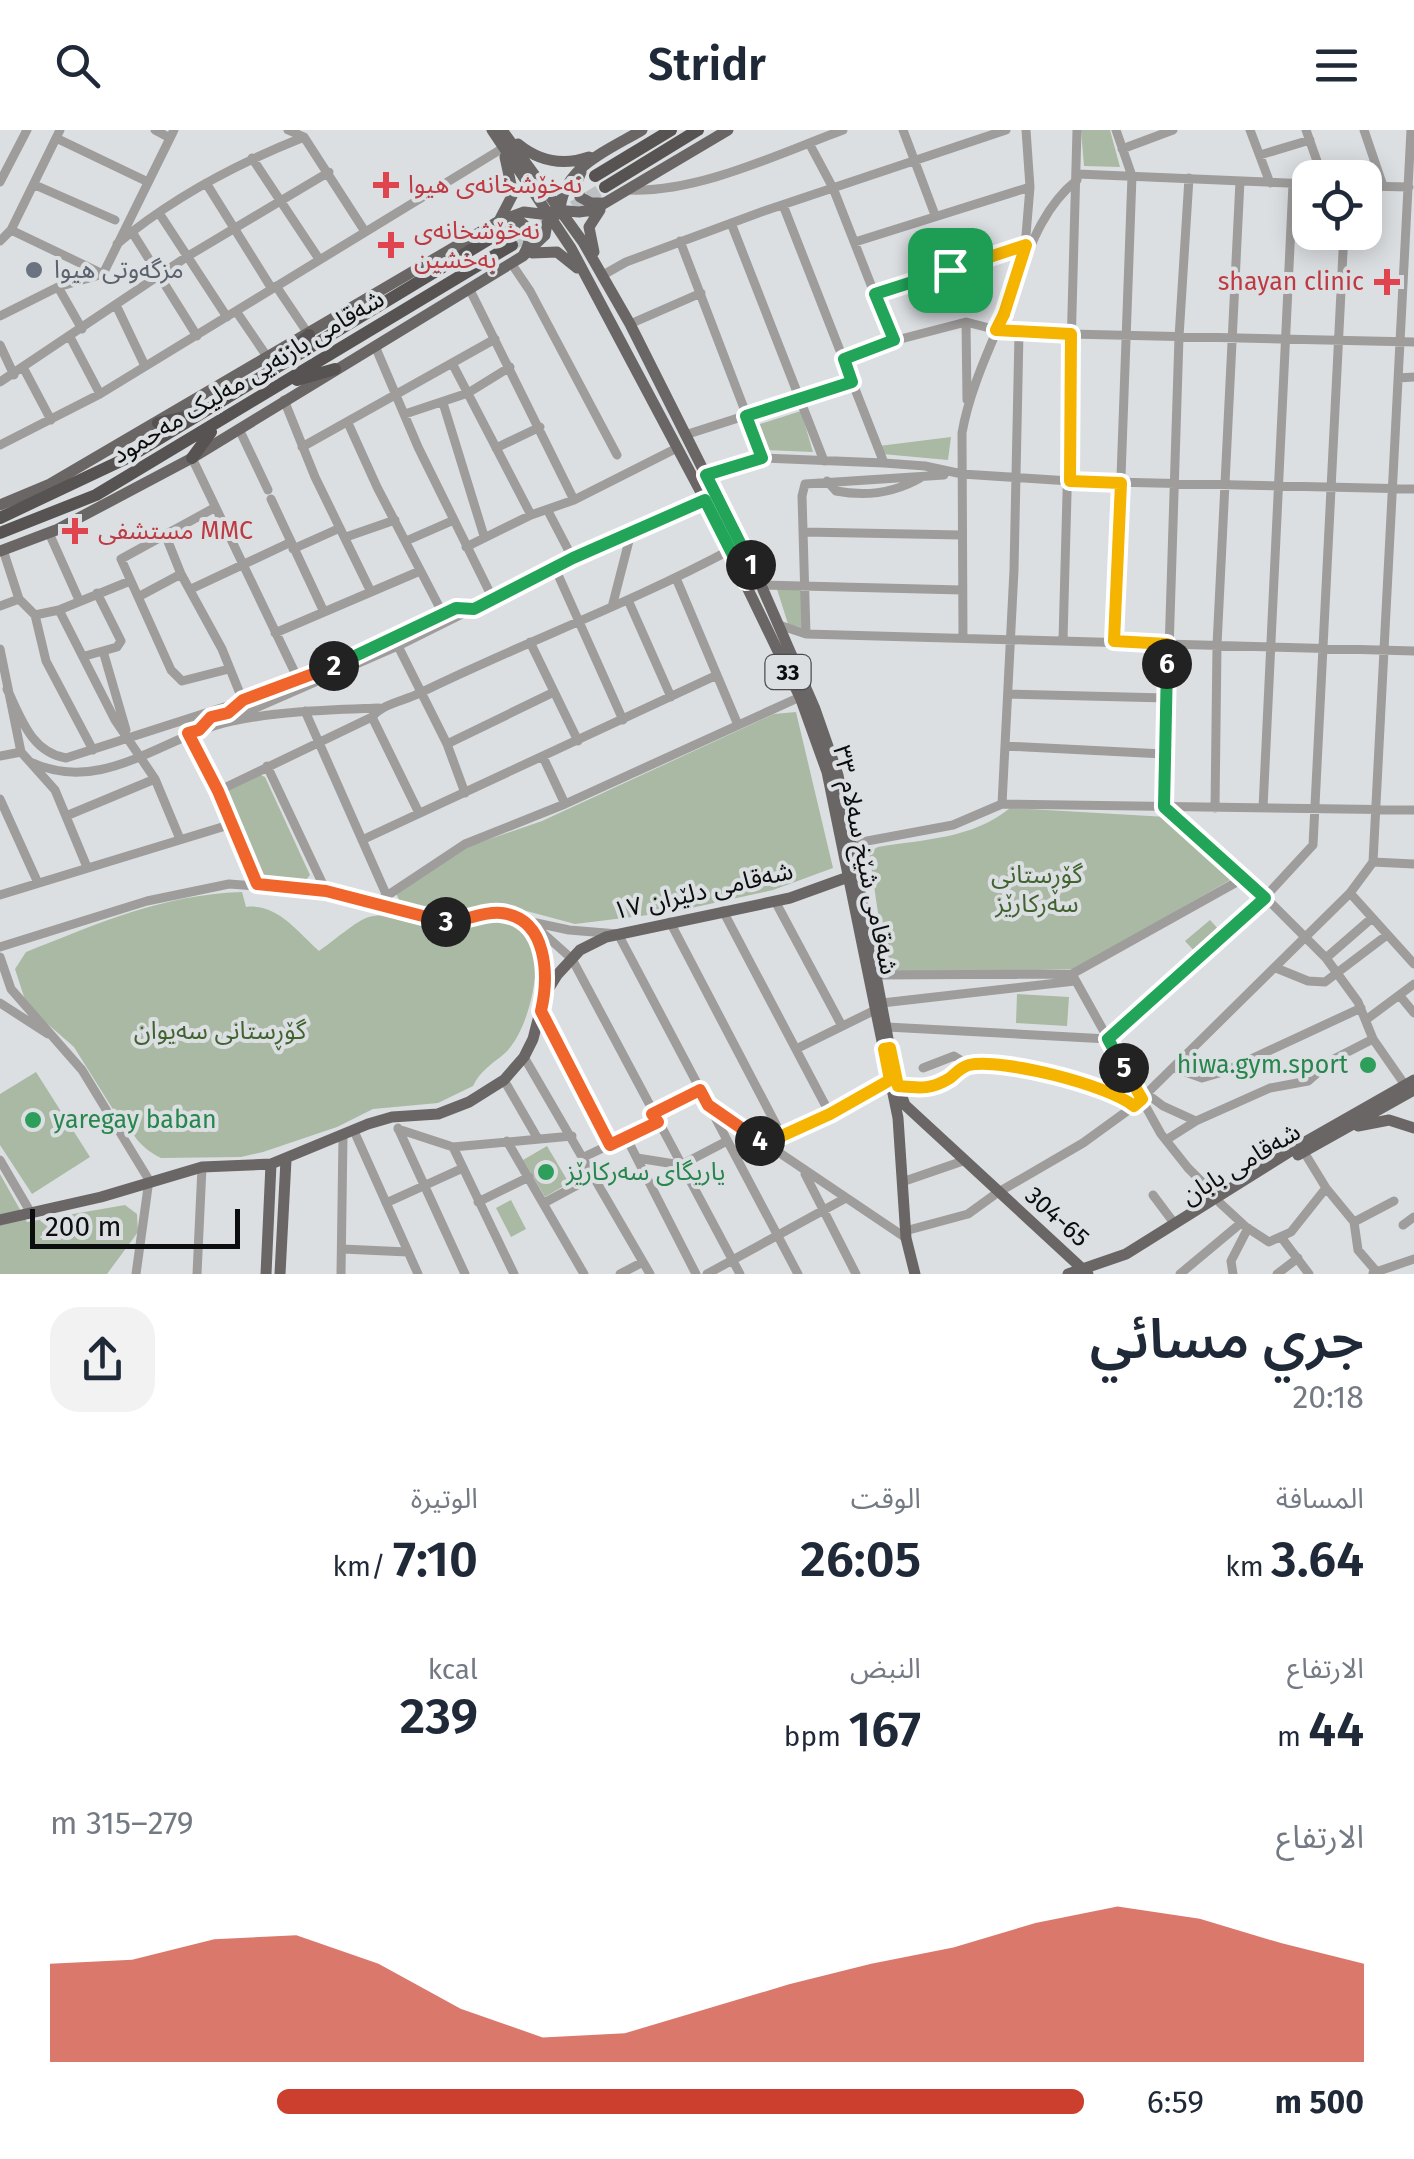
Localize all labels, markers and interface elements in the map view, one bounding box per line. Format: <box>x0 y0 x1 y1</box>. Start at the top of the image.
icon: search <box>50 38 105 93</box>
text: Stridr <box>648 38 766 92</box>
icon: menu <box>1309 38 1364 93</box>
map controls <box>1292 160 1382 250</box>
button: locate <box>1292 160 1382 250</box>
place label: نەخۆشخانەی هیوا <box>408 170 582 200</box>
marker: نەخۆشخانەی هیوا <box>373 172 399 198</box>
place label: نەخۆشخانەی بەخشین <box>414 216 540 275</box>
pin <box>908 228 993 313</box>
marker: نەخۆشخانەی بەخشین <box>378 232 404 258</box>
icon: arrive <box>923 243 978 298</box>
place label: مزگەوتی هیوا <box>54 255 184 285</box>
marker: مزگەوتی هیوا <box>23 259 45 281</box>
place label: shayan clinic <box>1218 267 1364 297</box>
marker: shayan clinic <box>1374 269 1400 295</box>
street label: شەقامی بازنەیی مەلیک مەحمود <box>106 284 390 470</box>
place label: مستشفى MMC <box>98 516 253 546</box>
marker: مستشفى MMC <box>62 518 88 544</box>
pin: 1 <box>726 540 776 590</box>
text: 1 <box>745 548 758 581</box>
pin: 6 <box>1142 639 1192 689</box>
pin: 2 <box>309 641 359 691</box>
text: 6 <box>1159 647 1175 680</box>
text: 2 <box>327 649 341 682</box>
road number: 33 <box>766 655 810 689</box>
street label: شەقامی شێخ سەلام ٣٣ <box>822 743 904 978</box>
street label: شەقامی دلێران ١٧ <box>610 856 796 926</box>
park label: گۆڕستانی سەرکارێز <box>991 860 1084 919</box>
pin: 3 <box>421 897 471 947</box>
text: 3 <box>439 905 453 938</box>
park label: گۆڕستانی سەیوان <box>134 1016 307 1051</box>
pin: 5 <box>1099 1043 1149 1093</box>
place label: hiwa.gym.sport <box>1177 1050 1349 1080</box>
text: 5 <box>1116 1051 1132 1084</box>
marker: hiwa.gym.sport <box>1357 1054 1379 1076</box>
place label: yaregay baban <box>53 1105 217 1135</box>
marker: yaregay baban <box>22 1109 44 1131</box>
pin: 4 <box>735 1116 785 1166</box>
street label: شەقامی بابان <box>1176 1117 1306 1211</box>
text: 4 <box>752 1124 768 1157</box>
place label: یاریگای سەرکارێز <box>565 1157 726 1187</box>
marker: یاریگای سەرکارێز <box>535 1161 557 1183</box>
street label: 304-65 <box>1019 1181 1095 1253</box>
scale bar <box>30 1204 240 1248</box>
text: 200 m <box>45 1210 122 1243</box>
button: share <box>50 1307 155 1412</box>
text: جري مسائي <box>1090 1307 1364 1373</box>
text: 20:18 <box>1292 1378 1364 1416</box>
text: الوتيرة <box>411 1482 478 1515</box>
text: الوقت <box>851 1482 921 1515</box>
text: المسافة <box>1276 1482 1364 1515</box>
text: 7:10 <box>393 1529 478 1589</box>
text: 26:05 <box>800 1529 921 1589</box>
text: 3.64 <box>1271 1529 1364 1589</box>
text: /km <box>333 1550 393 1583</box>
text: km <box>1225 1550 1271 1583</box>
text: النبض <box>850 1652 921 1685</box>
text: الارتفاع <box>1287 1652 1364 1685</box>
text: kcal <box>428 1653 478 1686</box>
text: 239 <box>400 1686 478 1746</box>
text: 167 <box>849 1699 921 1759</box>
text: 44 <box>1308 1699 1364 1759</box>
text: bpm <box>784 1720 849 1753</box>
text: m <box>1277 1720 1308 1753</box>
text: 279–315 m <box>50 1804 194 1842</box>
text: الارتفاع <box>1276 1818 1364 1856</box>
text: 6:59 <box>1147 2083 1204 2121</box>
text: 500 m <box>1275 2083 1364 2121</box>

